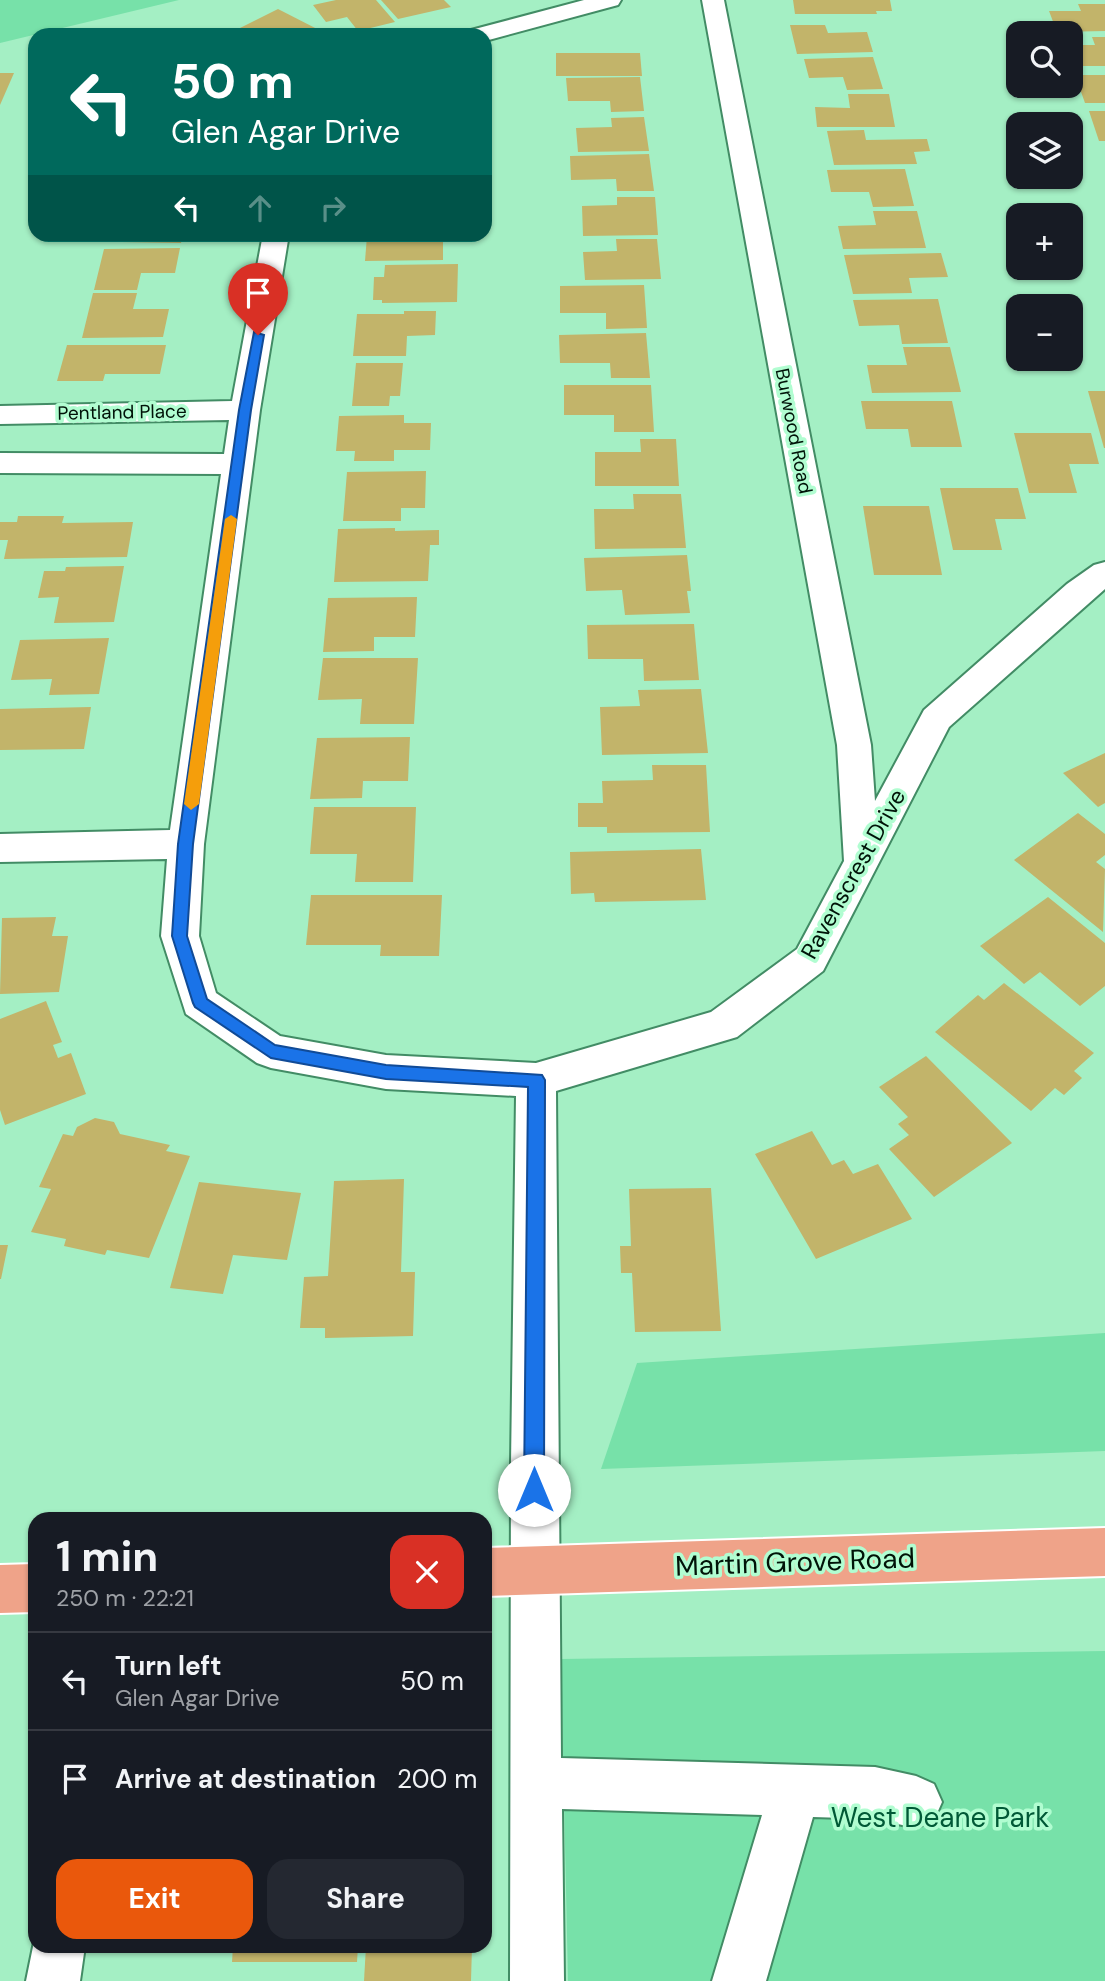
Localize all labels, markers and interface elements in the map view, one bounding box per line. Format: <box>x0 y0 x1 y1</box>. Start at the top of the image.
map controls <box>1006 21 1083 371</box>
button: search <box>1006 21 1083 98</box>
text: 50 m <box>171 49 294 113</box>
icon: left <box>56 56 147 147</box>
text: Glen Agar Drive <box>171 111 400 153</box>
button: layers <box>1006 112 1083 189</box>
icon: left <box>168 189 206 227</box>
icon: ahead <box>241 189 279 227</box>
icon: right <box>314 189 352 227</box>
button: + <box>1006 203 1083 280</box>
pin <box>228 263 288 335</box>
icon: arrive <box>239 274 277 312</box>
button: − <box>1006 294 1083 371</box>
street label: Burwood Road <box>770 366 818 496</box>
street label: Pentland Place <box>57 398 187 426</box>
street label: Ravenscrest Drive <box>794 784 912 964</box>
position arrow <box>497 1453 571 1527</box>
text: 1 min <box>56 1529 158 1584</box>
button: close <box>390 1535 464 1609</box>
street label: Martin Grove Road <box>674 1539 916 1585</box>
text: 250 m · 22:21 <box>56 1583 194 1613</box>
text: Turn left <box>115 1649 222 1683</box>
icon: left <box>56 1662 94 1700</box>
text: 50 m <box>400 1664 464 1698</box>
text: Glen Agar Drive <box>115 1683 280 1713</box>
icon: arrive <box>56 1760 94 1798</box>
text: Arrive at destination <box>115 1762 376 1796</box>
text: 200 m <box>397 1762 477 1796</box>
park label: West Deane Park <box>831 1799 1049 1836</box>
button: Exit <box>56 1859 253 1939</box>
button: Share <box>267 1859 464 1939</box>

